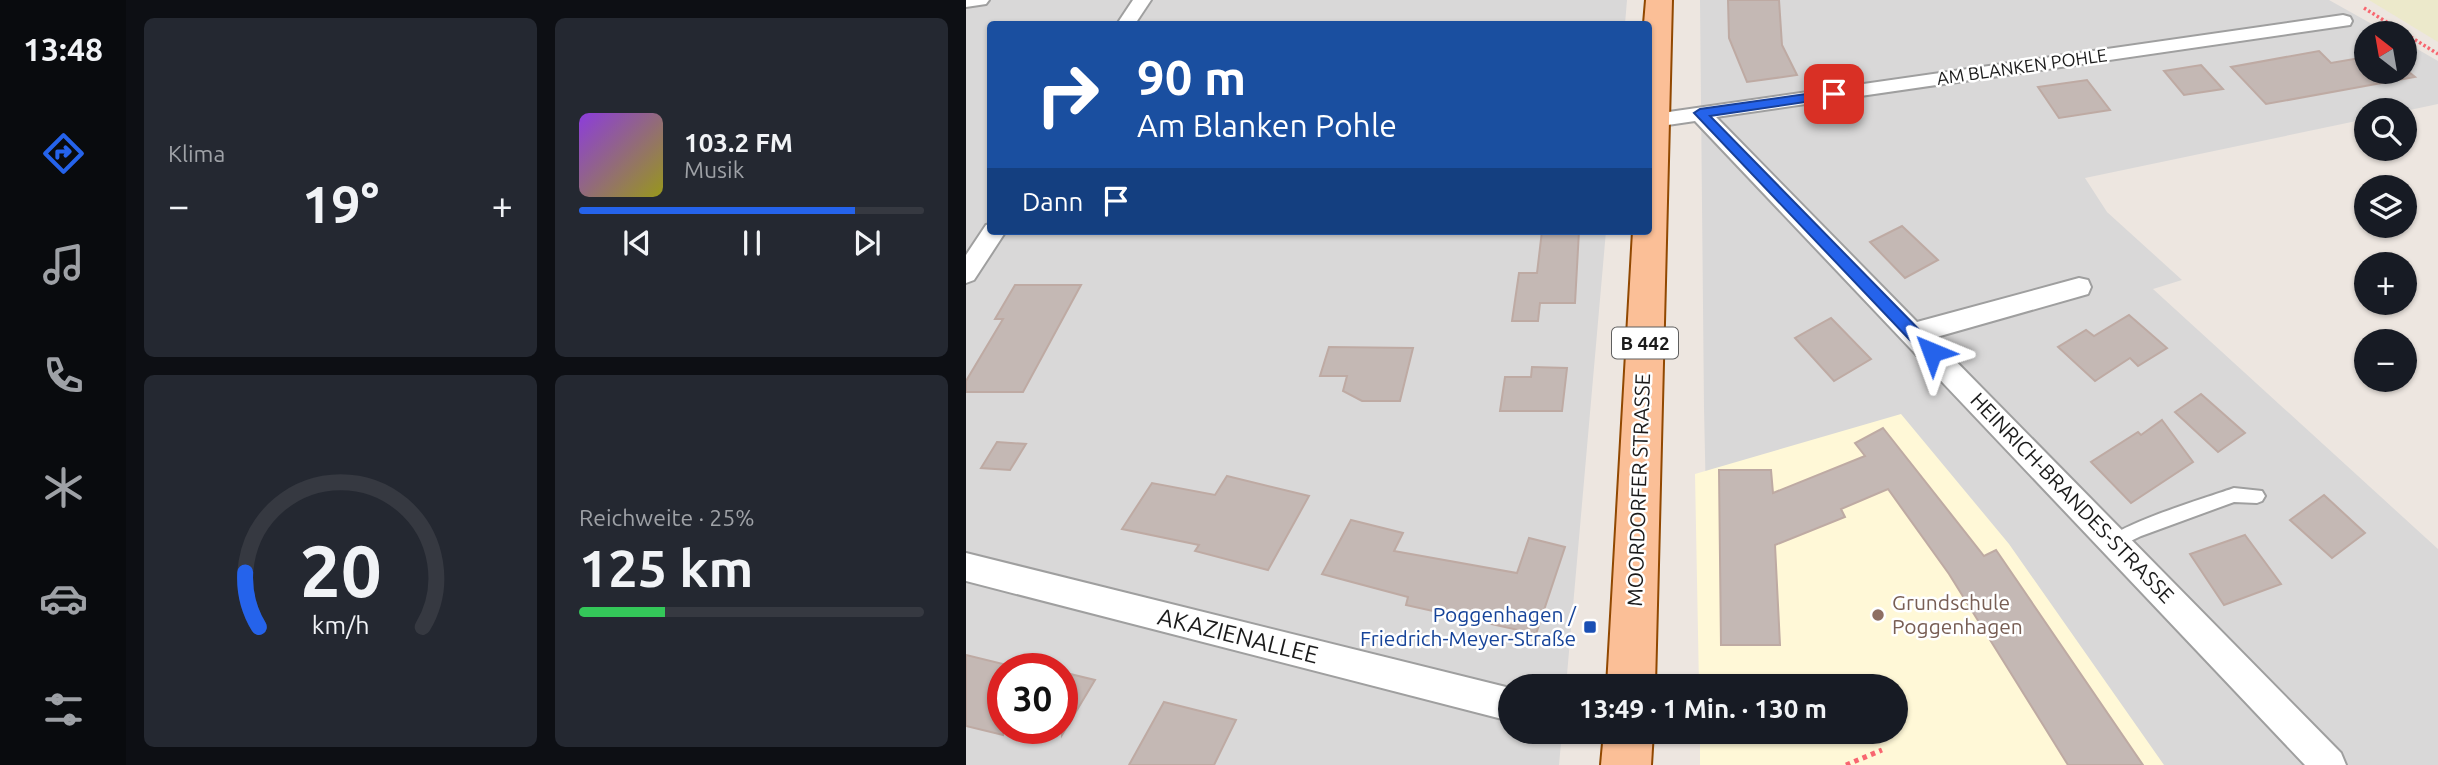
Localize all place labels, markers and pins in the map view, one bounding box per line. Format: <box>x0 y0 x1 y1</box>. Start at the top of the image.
pin <box>1804 64 1864 124</box>
place label: Grundschule Poggenhagen <box>1892 590 2023 638</box>
place label: Poggenhagen / Friedrich-Meyer-Straße <box>1360 602 1577 650</box>
marker: Grundschule Poggenhagen <box>1870 607 1886 623</box>
marker: Poggenhagen / Friedrich-Meyer-Straße <box>1582 619 1598 635</box>

